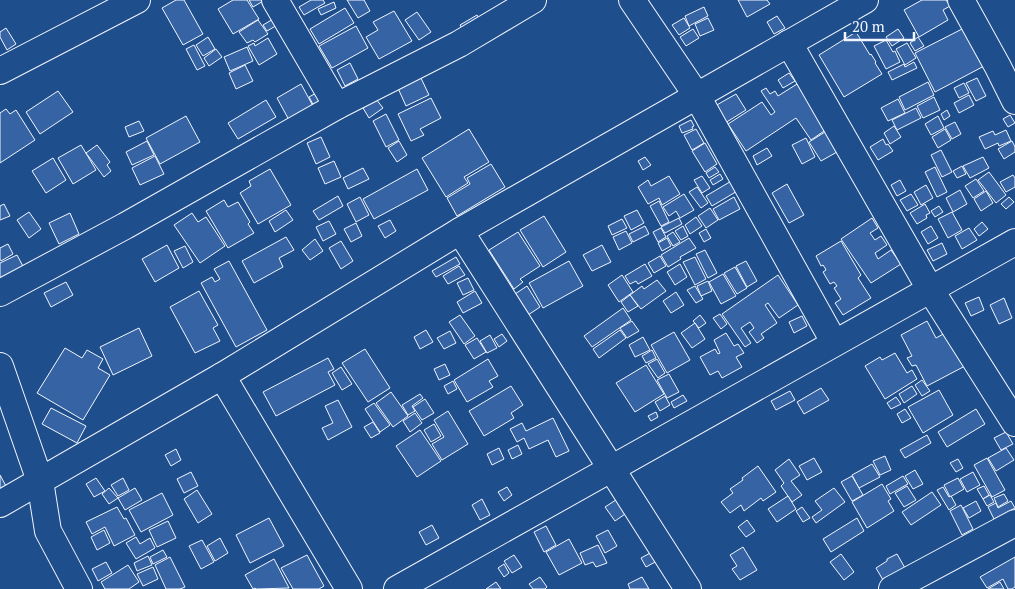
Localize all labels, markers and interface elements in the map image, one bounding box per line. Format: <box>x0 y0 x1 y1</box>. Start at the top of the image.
scale bar <box>845 10 914 42</box>
text: 20 m <box>852 16 885 36</box>

